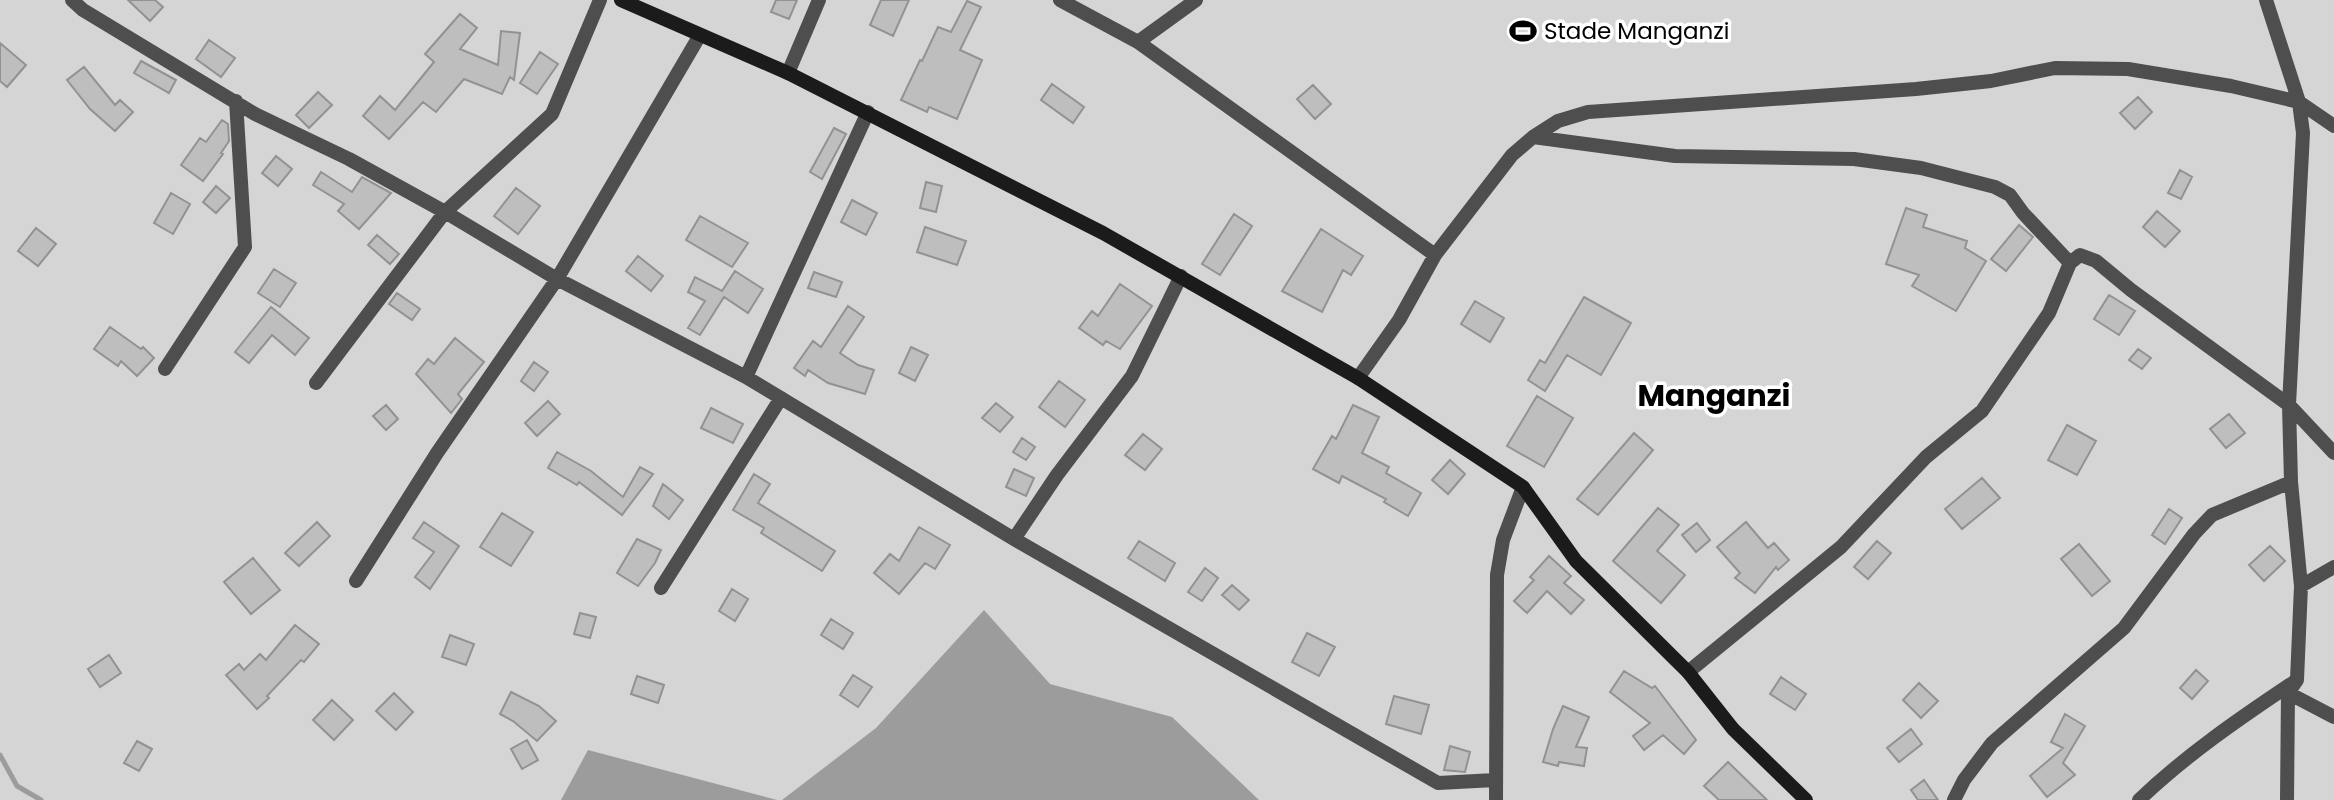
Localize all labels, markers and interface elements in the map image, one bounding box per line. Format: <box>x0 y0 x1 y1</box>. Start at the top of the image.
place label: Stade Manganzi <box>1544 15 1729 47</box>
sports icon: Stade Manganzi <box>1508 16 1538 46</box>
district label: Manganzi <box>1638 374 1790 417</box>

